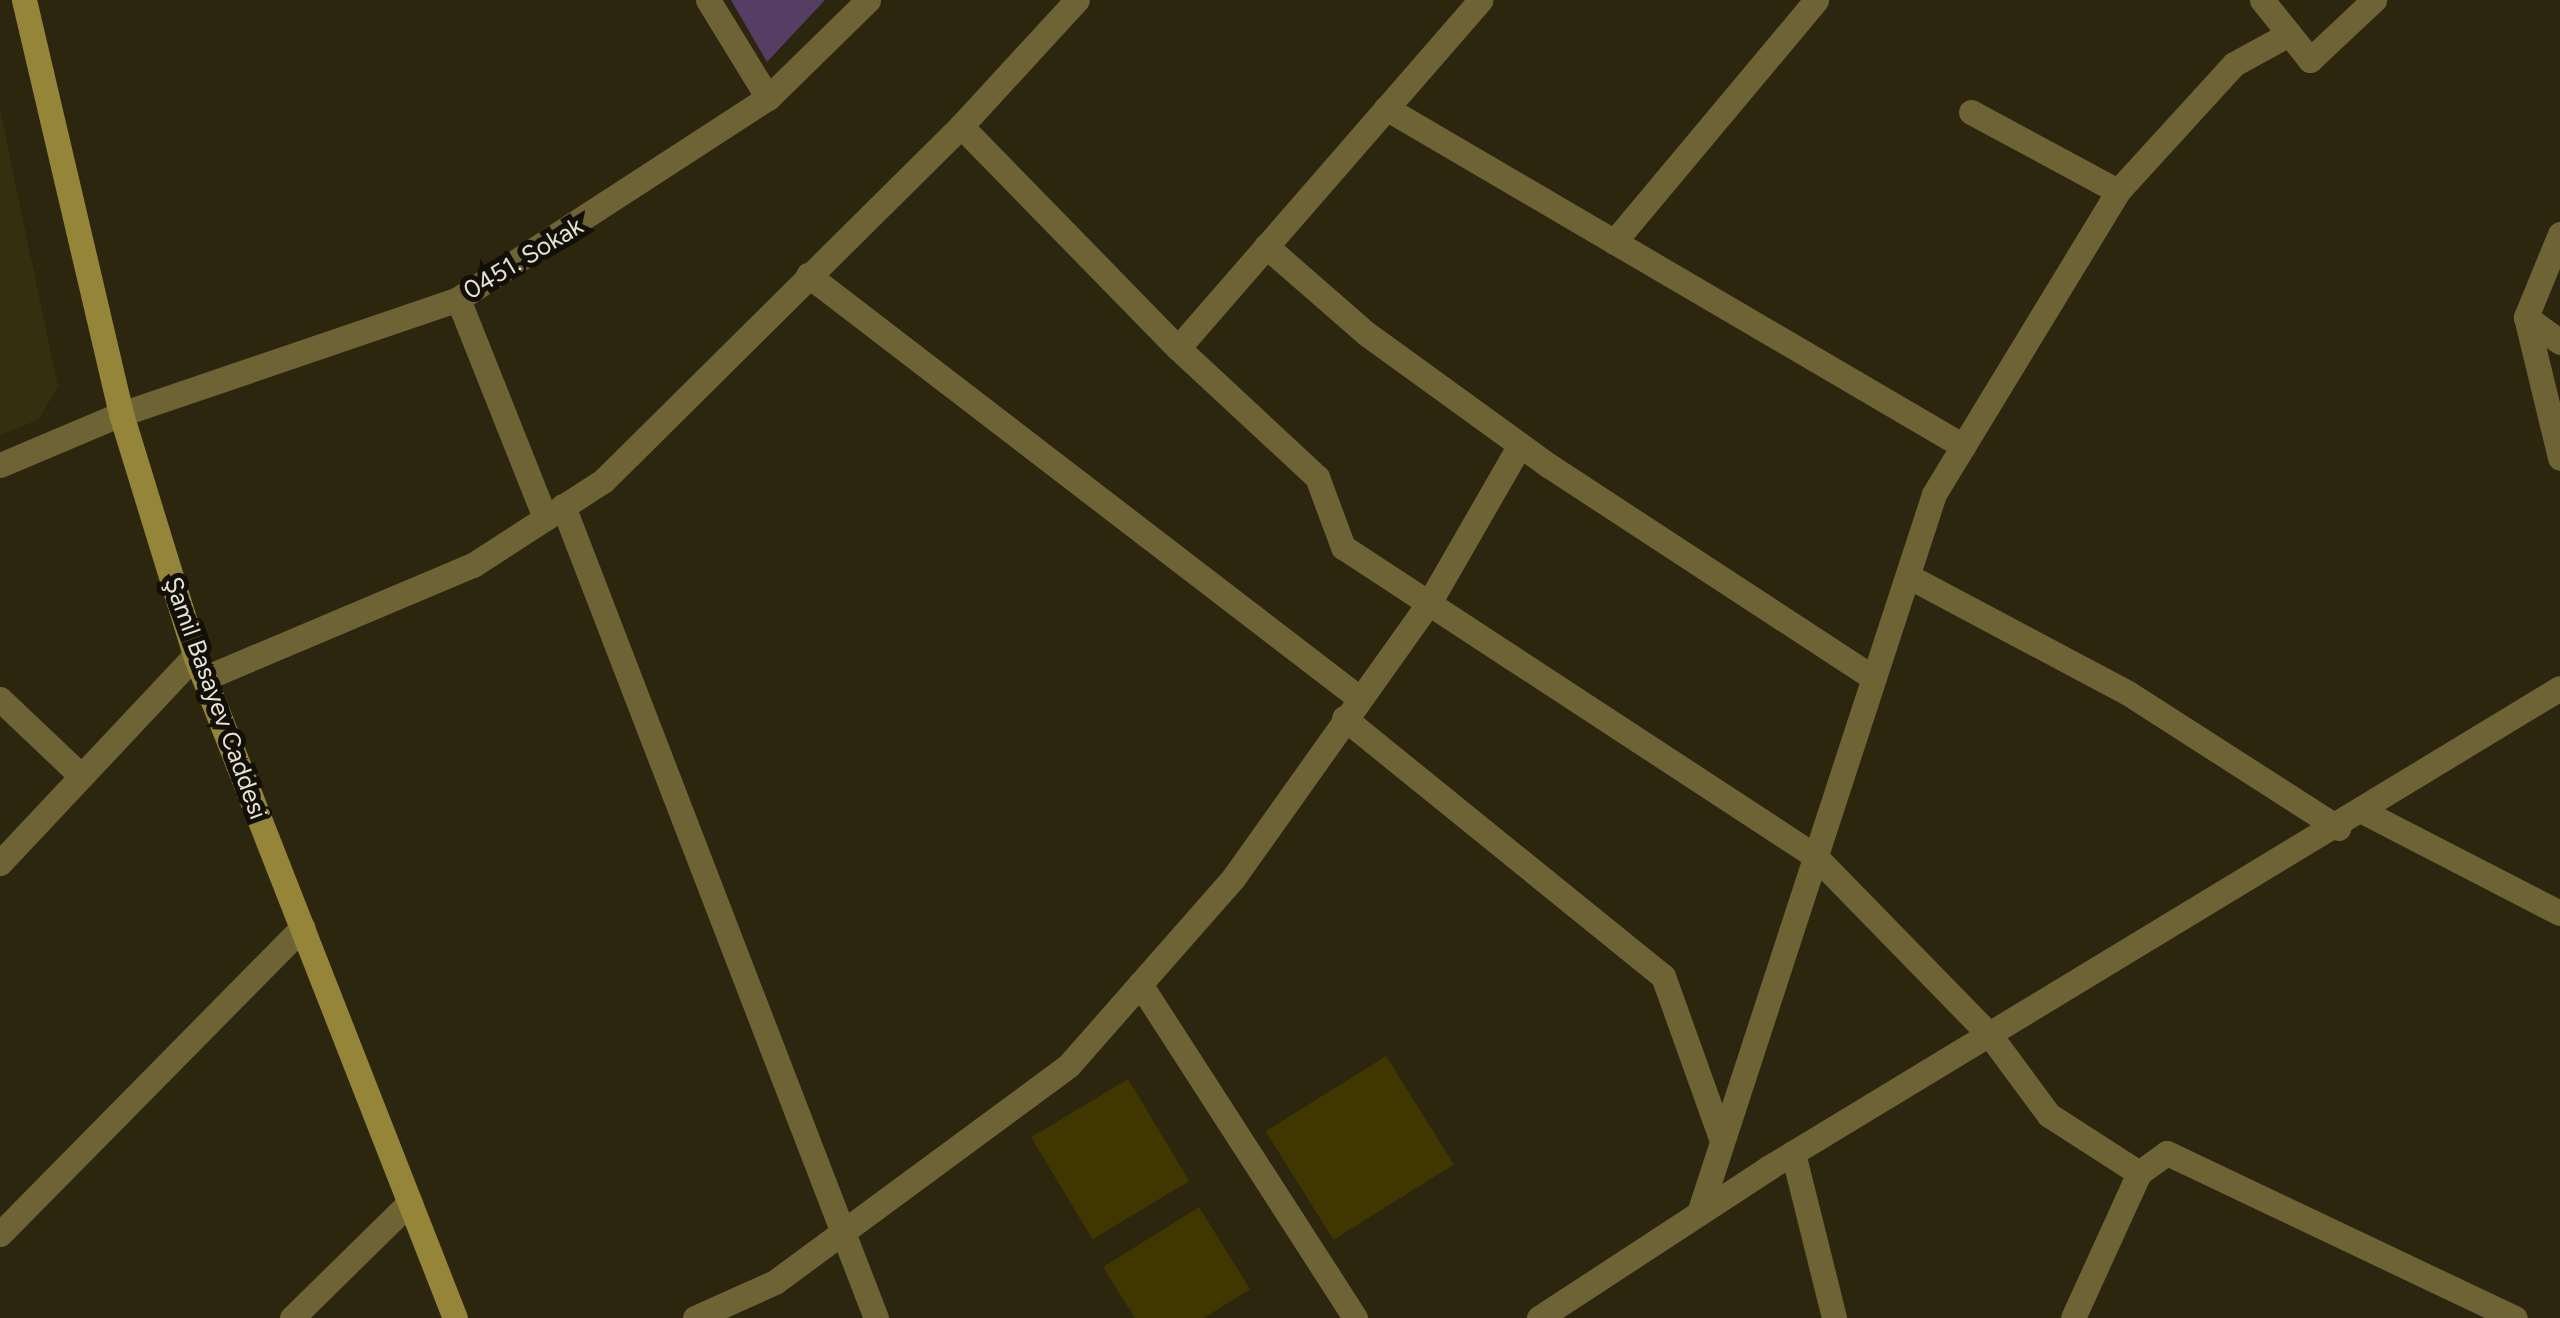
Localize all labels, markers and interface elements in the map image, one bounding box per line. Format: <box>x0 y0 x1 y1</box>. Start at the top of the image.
street label: 0451. Sokak <box>458 211 588 305</box>
street label: Şamil Basayev Caddesi <box>158 573 274 823</box>

